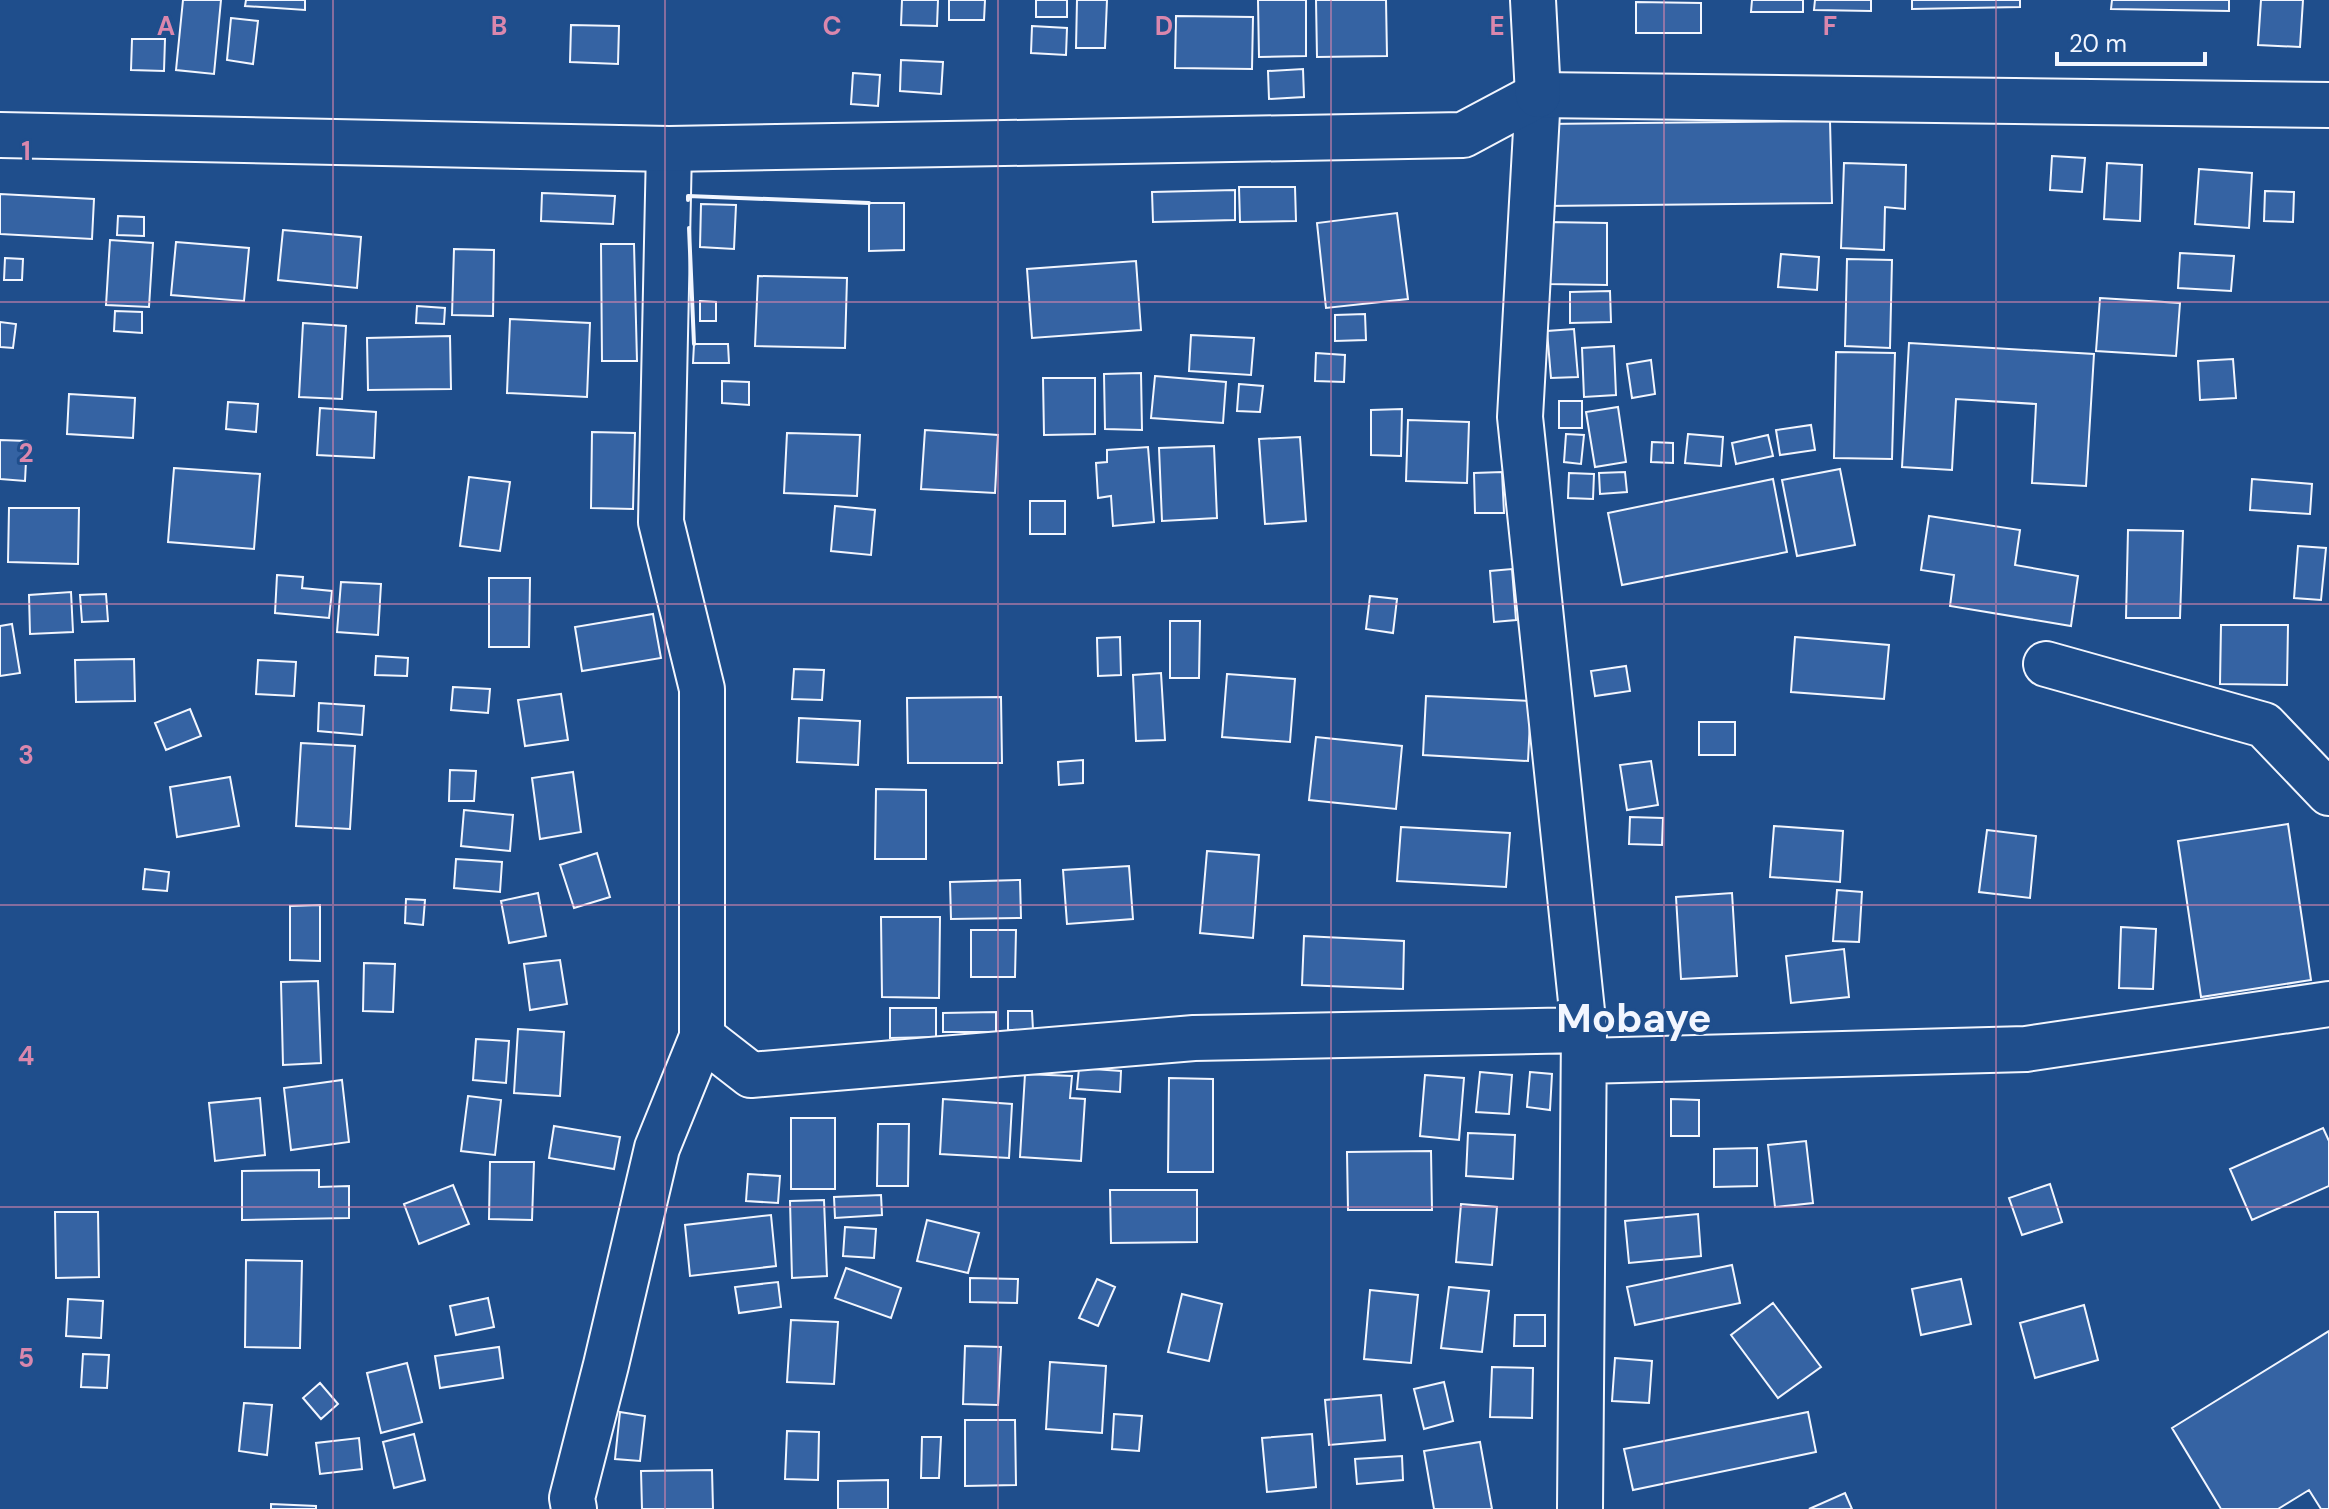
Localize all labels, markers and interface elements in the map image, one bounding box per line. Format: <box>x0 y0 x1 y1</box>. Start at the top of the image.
text: A <box>157 9 175 43</box>
text: B <box>491 9 507 43</box>
text: C <box>822 9 842 43</box>
text: D <box>1155 9 1173 43</box>
text: E <box>1489 9 1505 43</box>
text: F <box>1823 9 1837 43</box>
scale bar <box>2057 16 2205 66</box>
text: 20 m <box>2069 28 2127 59</box>
text: 1 <box>21 134 31 168</box>
text: 2 <box>18 436 34 470</box>
text: 3 <box>18 738 34 772</box>
district label: Mobaye <box>1556 992 1712 1044</box>
text: 4 <box>18 1039 34 1073</box>
text: 5 <box>18 1341 34 1375</box>

